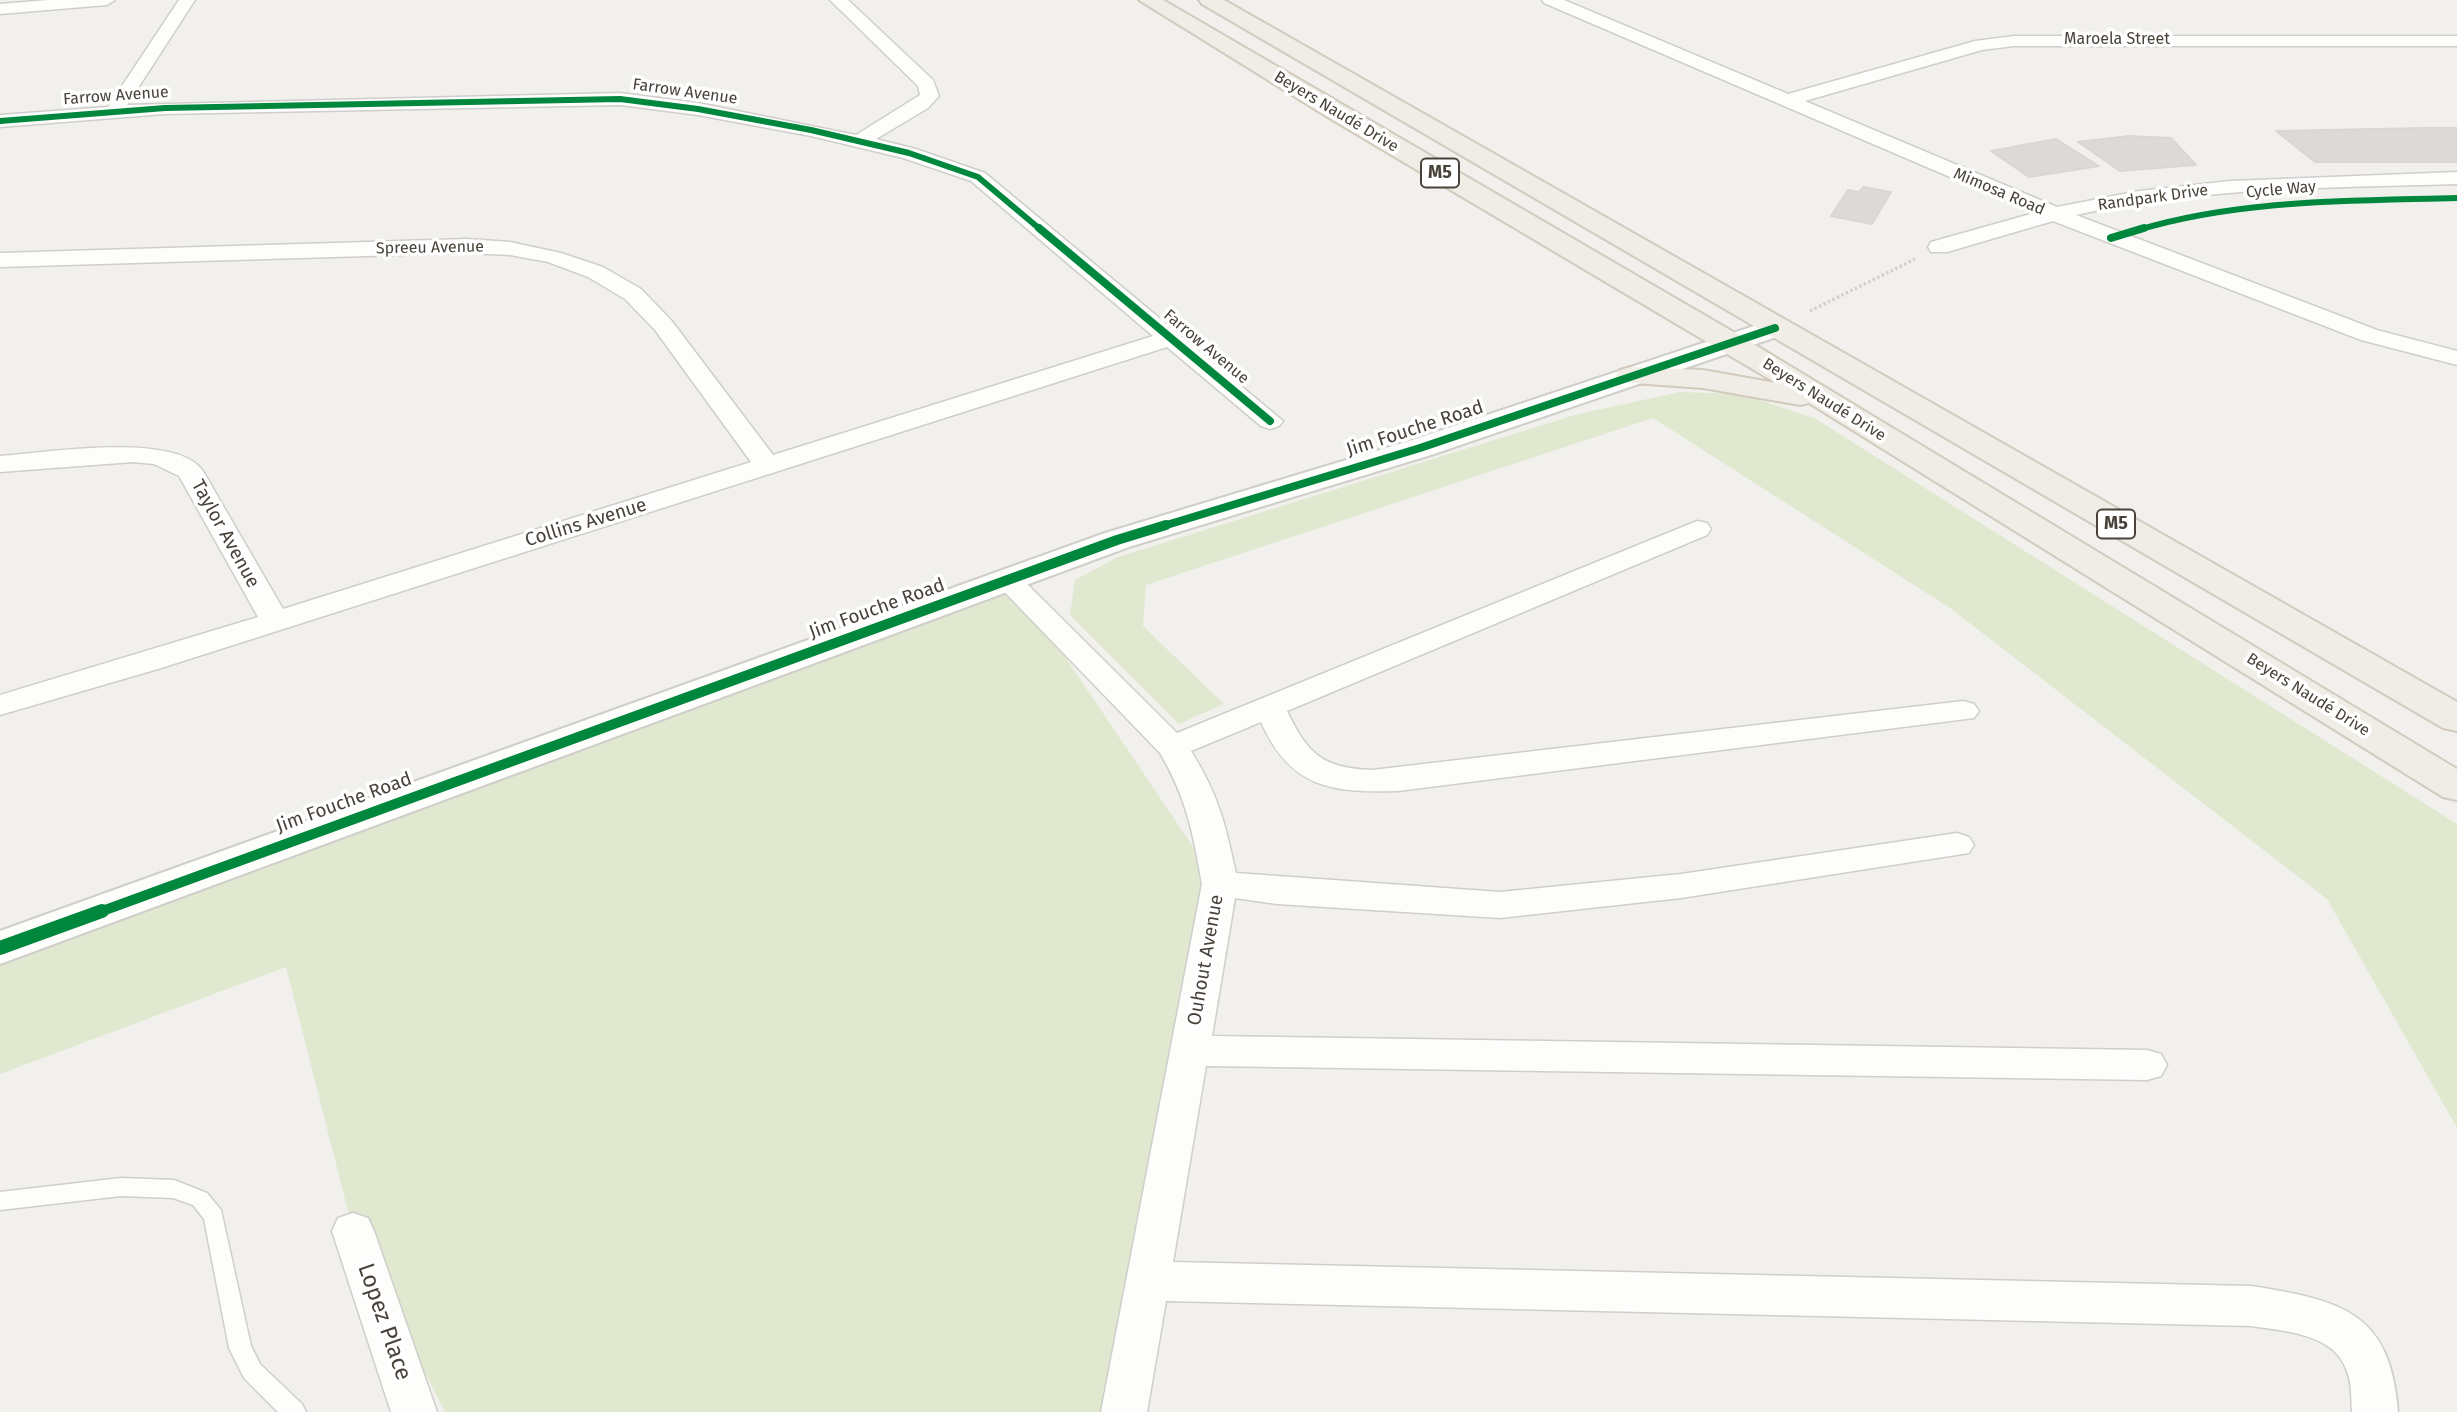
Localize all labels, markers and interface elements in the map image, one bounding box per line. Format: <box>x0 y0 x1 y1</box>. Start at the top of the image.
street label: Maroela Street <box>2064 30 2170 50</box>
street label: Beyers Naudé Drive <box>1270 67 1402 157</box>
street label: Farrow Avenue <box>631 75 739 109</box>
street label: Farrow Avenue <box>63 83 169 109</box>
road number: M5 <box>1421 158 1459 188</box>
street label: Mimosa Road <box>1951 164 2047 220</box>
street label: Cycle Way <box>2245 177 2317 203</box>
street label: Randpark Drive <box>2097 181 2209 215</box>
street label: Spreeu Avenue <box>376 237 484 259</box>
street label: Farrow Avenue <box>1159 306 1253 388</box>
street label: Beyers Naudé Drive <box>1759 354 1889 446</box>
street label: Jim Fouche Road <box>1344 396 1486 462</box>
street label: Taylor Avenue <box>186 476 264 592</box>
street label: Collins Avenue <box>522 494 650 552</box>
road number: M5 <box>2097 510 2135 538</box>
street label: Jim Fouche Road <box>806 574 948 644</box>
street label: Beyers Naudé Drive <box>2243 649 2373 741</box>
street label: Jim Fouche Road <box>273 768 415 838</box>
street label: Ouhout Avenue <box>1183 893 1229 1027</box>
street label: Lopez Place <box>351 1260 417 1384</box>

